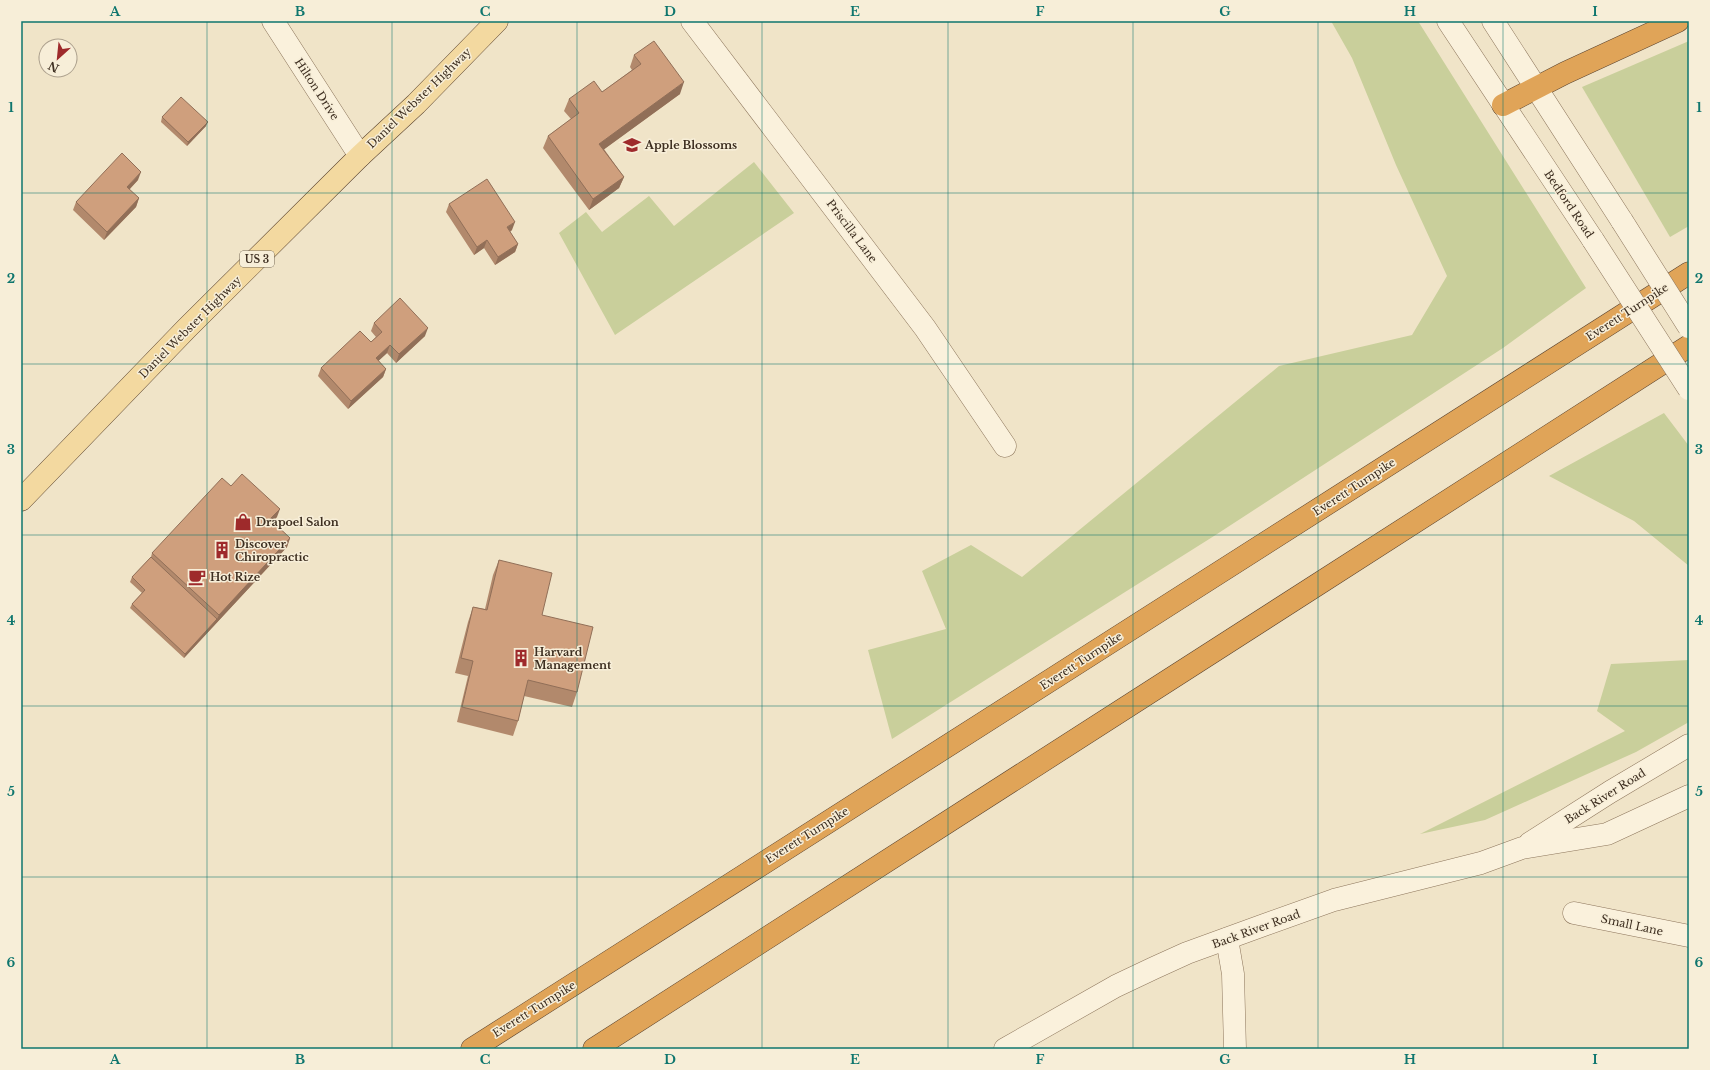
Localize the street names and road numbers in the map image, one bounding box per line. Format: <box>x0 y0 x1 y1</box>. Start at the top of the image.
street label: Daniel Webster Highway <box>364 45 474 151</box>
street label: Hilton Drive <box>292 55 342 123</box>
street label: Bedford Road <box>1541 167 1597 241</box>
street label: Priscilla Lane <box>824 197 880 265</box>
road number: US 3 <box>240 251 274 267</box>
street label: Daniel Webster Highway <box>136 273 244 381</box>
street label: Everett Turnpike <box>1583 280 1671 344</box>
street label: Everett Turnpike <box>1310 455 1398 519</box>
street label: Everett Turnpike <box>1037 629 1125 693</box>
street label: Back River Road <box>1562 765 1649 827</box>
street label: Everett Turnpike <box>763 804 851 866</box>
street label: Back River Road <box>1210 906 1303 951</box>
street label: Small Lane <box>1600 912 1664 938</box>
street label: Everett Turnpike <box>490 978 578 1040</box>

